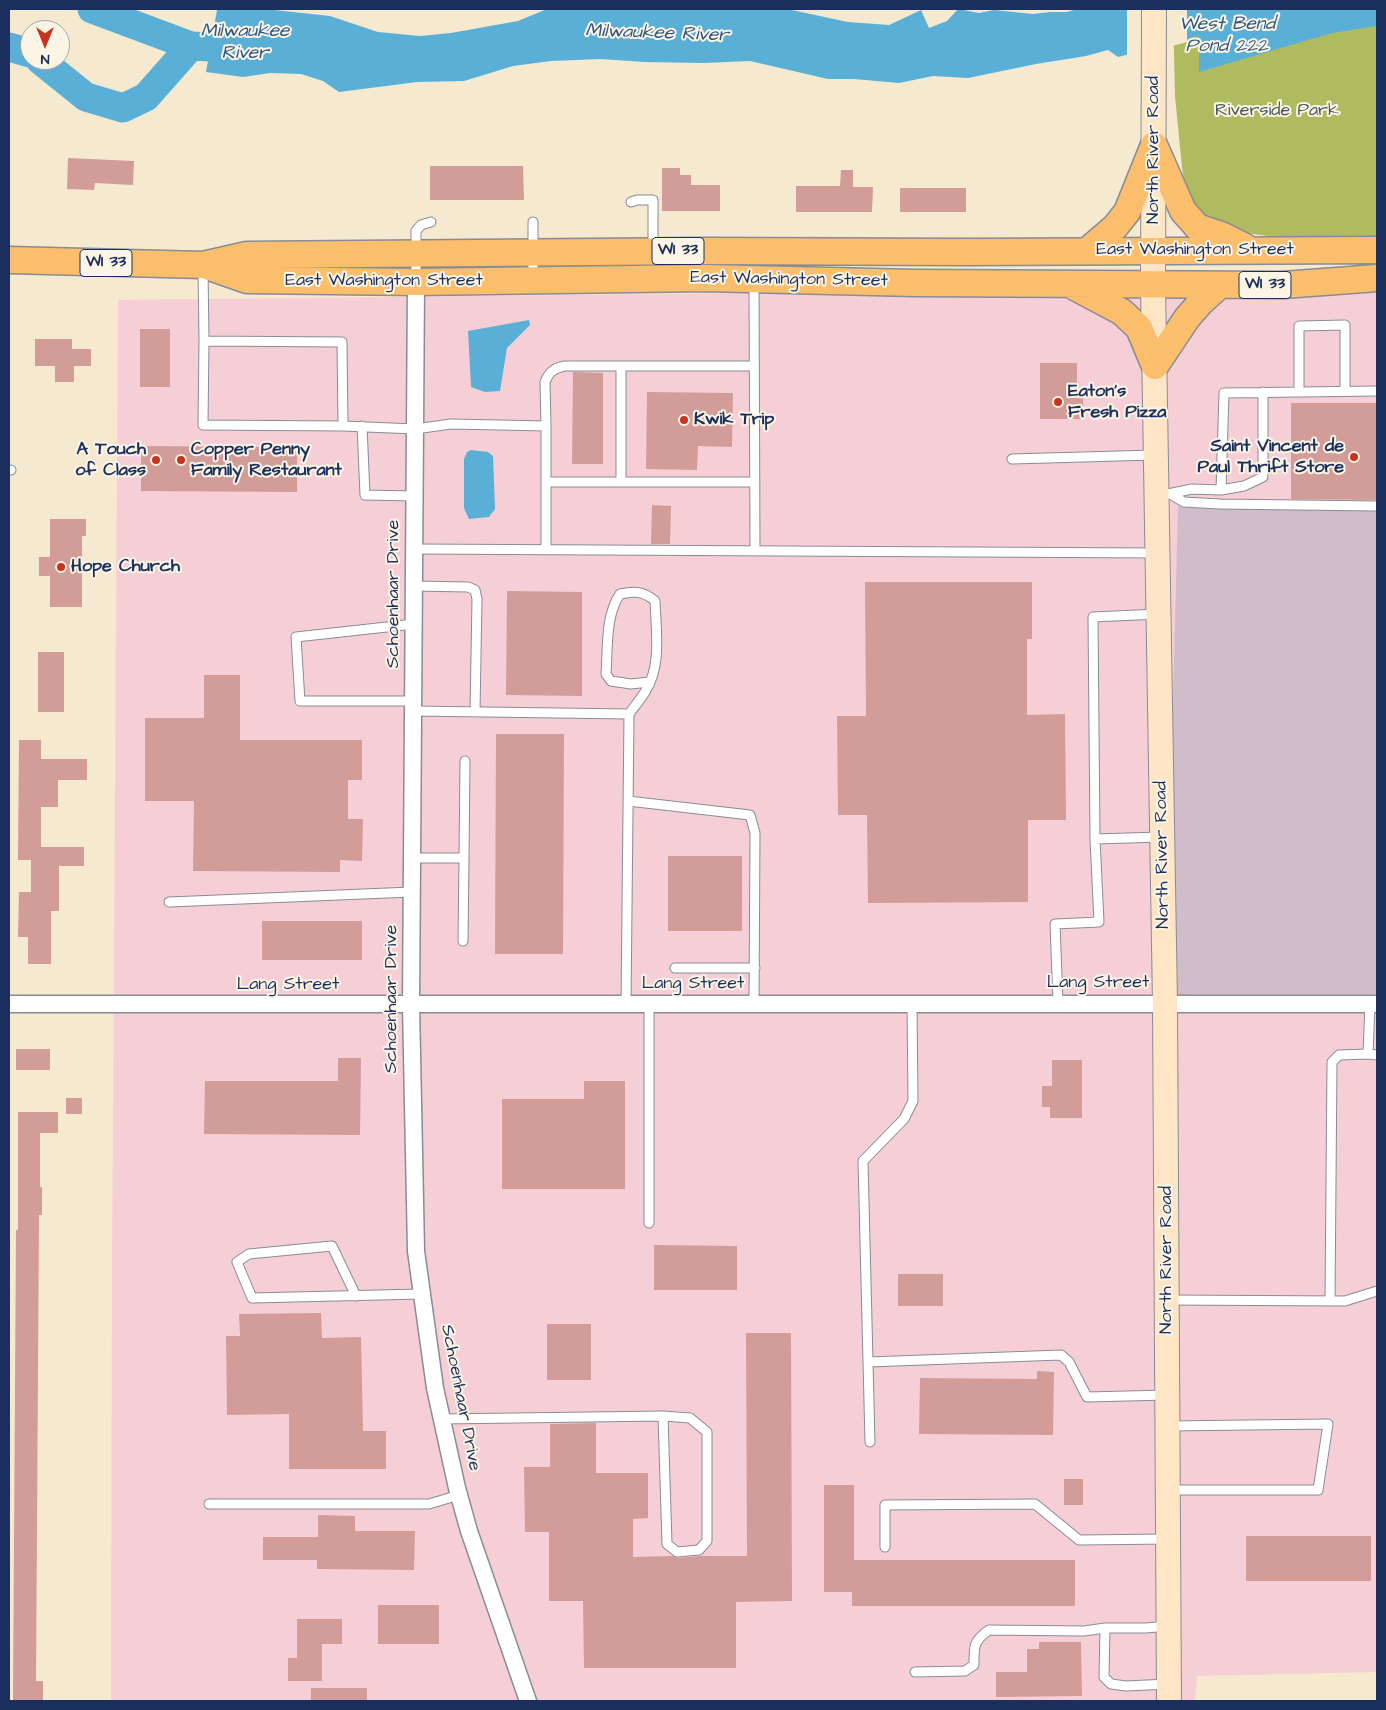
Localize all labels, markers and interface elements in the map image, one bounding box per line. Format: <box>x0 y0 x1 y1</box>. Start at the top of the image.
water label: West Bend Pond 222 <box>1179 14 1275 58</box>
north arrow <box>20 20 70 70</box>
water label: Milwaukee River <box>585 20 729 48</box>
water label: Milwaukee River <box>201 21 289 65</box>
text: N <box>41 49 49 69</box>
street label: North River Road <box>1143 76 1165 224</box>
park label: Riverside Park <box>1215 100 1339 122</box>
road number: WI 33 <box>652 238 704 264</box>
street label: East Washington Street <box>1096 239 1294 261</box>
road number: WI 33 <box>80 250 132 276</box>
street label: East Washington Street <box>690 267 888 293</box>
street label: East Washington Street <box>285 270 483 292</box>
road number: WI 33 <box>1239 272 1291 298</box>
place label: Eaton's Fresh Pizza <box>1068 381 1166 424</box>
marker: Eaton's Fresh Pizza <box>1052 396 1064 408</box>
place label: Kwik Trip <box>694 409 774 431</box>
marker: Kwik Trip <box>678 414 690 426</box>
place label: Saint Vincent de Paul Thrift Store <box>1198 436 1344 478</box>
place label: A Touch of Class <box>75 439 146 482</box>
place label: Copper Penny Family Restaurant <box>191 439 342 482</box>
marker: Saint Vincent de Paul Thrift Store <box>1348 451 1360 463</box>
marker: A Touch of Class <box>150 454 162 466</box>
marker: Copper Penny Family Restaurant <box>175 454 187 466</box>
street label: Schoenhaar Drive <box>383 520 405 668</box>
place label: Hope Church <box>71 556 180 578</box>
marker: Hope Church <box>55 561 67 573</box>
street label: North River Road <box>1151 781 1175 929</box>
street label: Schoenhaar Drive <box>381 925 403 1073</box>
street label: Lang Street <box>1047 972 1149 994</box>
street label: Lang Street <box>642 973 744 995</box>
street label: Lang Street <box>237 974 339 996</box>
street label: North River Road <box>1156 1186 1178 1334</box>
street label: Schoenhaar Drive <box>435 1323 485 1473</box>

